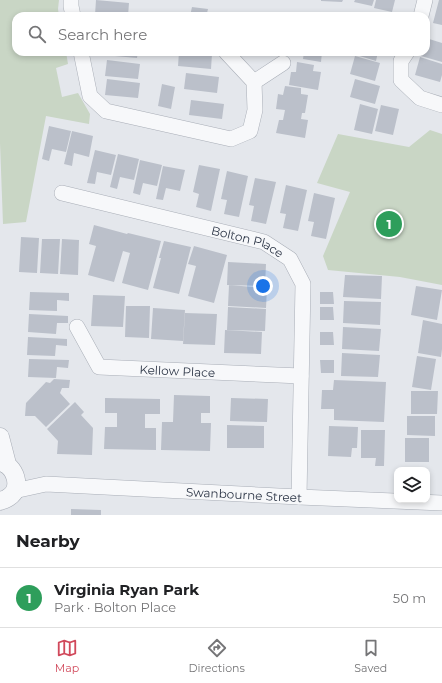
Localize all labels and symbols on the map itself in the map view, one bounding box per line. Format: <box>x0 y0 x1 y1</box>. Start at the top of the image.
pin: 1 <box>376 209 402 239</box>
street label: Bolton Place <box>210 222 287 260</box>
your location <box>253 276 273 296</box>
street label: Kellow Place <box>139 361 216 380</box>
street label: Swanbourne Street <box>186 484 302 505</box>

